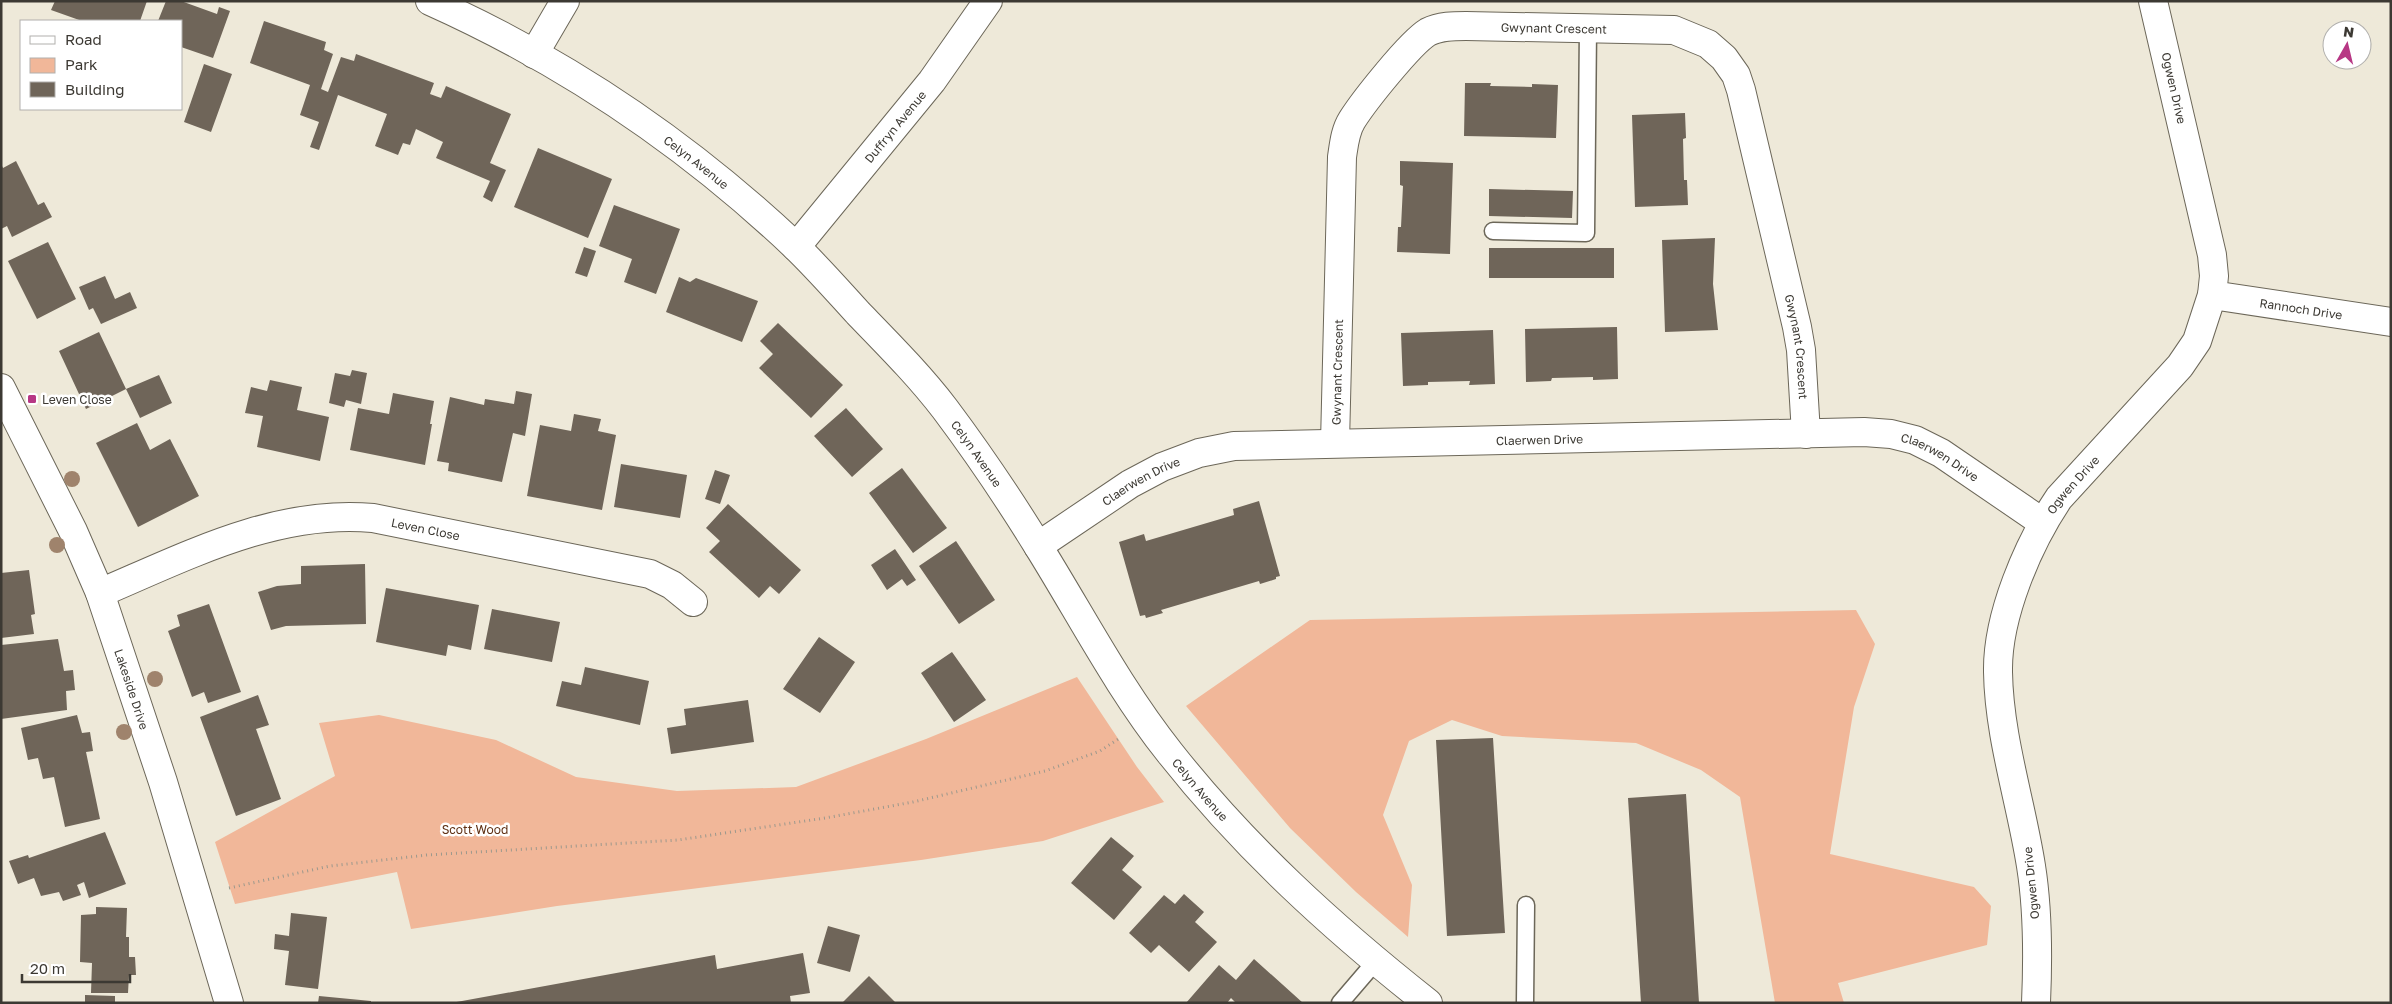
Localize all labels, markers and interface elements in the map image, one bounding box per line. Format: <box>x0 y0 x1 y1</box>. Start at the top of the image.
street label: Gwynant Crescent <box>1501 19 1607 36</box>
legend <box>20 20 182 110</box>
north arrow <box>2322 20 2372 70</box>
text: N <box>2342 22 2355 41</box>
text: Road <box>65 30 102 48</box>
street label: Ogwen Drive <box>2158 51 2190 125</box>
text: Park <box>65 55 98 73</box>
text: Building <box>65 80 125 98</box>
street label: Duffryn Avenue <box>861 87 929 166</box>
street label: Celyn Avenue <box>661 132 732 192</box>
street label: Gwynant Crescent <box>1782 293 1811 400</box>
street label: Rannoch Drive <box>2259 295 2343 322</box>
street label: Gwynant Crescent <box>1328 319 1346 425</box>
place label: Leven Close <box>42 392 112 407</box>
marker: Leven Close <box>26 393 38 405</box>
street label: Celyn Avenue <box>948 417 1005 490</box>
street label: Claerwen Drive <box>1899 429 1982 484</box>
street label: Claerwen Drive <box>1496 431 1583 448</box>
street label: Ogwen Drive <box>2043 452 2102 517</box>
street label: Claerwen Drive <box>1099 453 1182 508</box>
street label: Leven Close <box>390 514 461 543</box>
street label: Lakeside Drive <box>112 647 152 731</box>
street label: Celyn Avenue <box>1169 755 1232 824</box>
park label: Scott Wood <box>442 822 508 837</box>
street label: Ogwen Drive <box>2020 846 2042 920</box>
scale bar <box>22 952 130 984</box>
text: 20 m <box>30 959 65 977</box>

